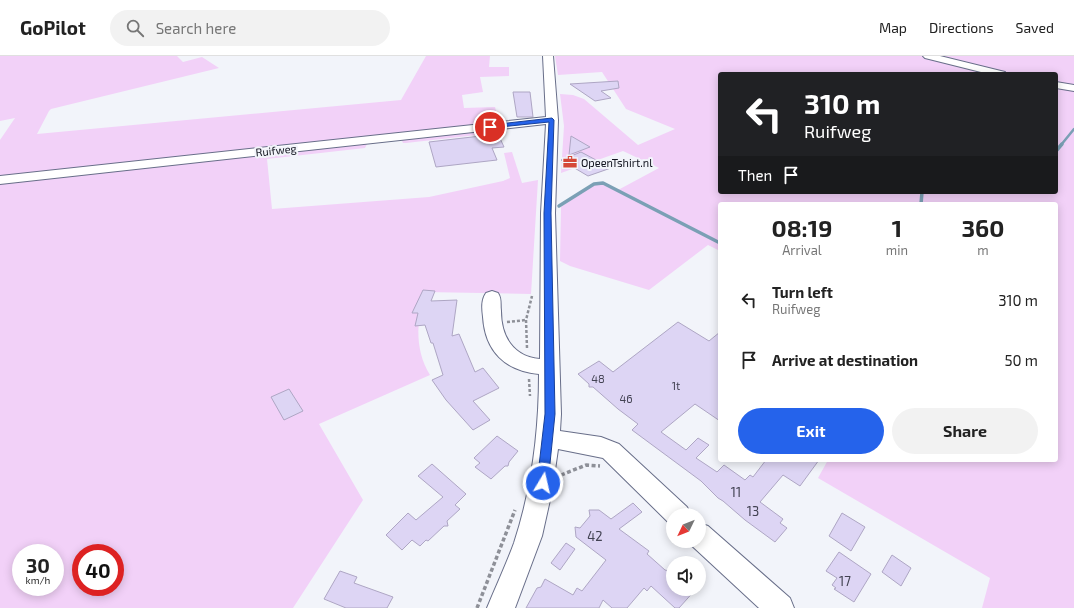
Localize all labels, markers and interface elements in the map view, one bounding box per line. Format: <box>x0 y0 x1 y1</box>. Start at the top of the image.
search box <box>110 10 390 46</box>
text: GoPilot <box>20 16 86 39</box>
icon: search <box>124 17 146 39</box>
text: Search here <box>156 19 236 37</box>
text: Map <box>879 19 907 36</box>
text: Directions <box>929 19 994 36</box>
text: Saved <box>1016 19 1054 36</box>
text: 310 m <box>804 86 880 120</box>
icon: left <box>738 88 790 140</box>
pin <box>473 110 507 144</box>
icon: arrive <box>479 116 501 138</box>
text: Ruifweg <box>804 120 871 142</box>
street label: Ruifweg <box>255 141 297 159</box>
office icon: OpeenTshirt.nl <box>562 154 578 170</box>
place label: OpeenTshirt.nl <box>581 156 653 169</box>
icon: arrive <box>780 164 802 186</box>
text: Then <box>738 166 772 184</box>
text: 08:19 <box>772 213 832 242</box>
text: 1 <box>892 213 902 242</box>
text: 360 <box>962 213 1004 242</box>
text: Arrival <box>782 242 822 258</box>
text: min <box>886 242 908 258</box>
text: m <box>977 242 989 258</box>
text: Turn left <box>772 283 833 301</box>
icon: left <box>738 289 760 311</box>
text: 310 m <box>998 291 1038 309</box>
text: Ruifweg <box>772 301 821 317</box>
icon: arrive <box>738 349 760 371</box>
text: Arrive at destination <box>772 351 918 369</box>
text: 50 m <box>1004 351 1038 369</box>
house number: 48 <box>591 372 605 385</box>
house number: 1t <box>672 379 680 392</box>
house number: 46 <box>619 392 633 405</box>
button: Exit <box>738 408 884 454</box>
button: Share <box>892 408 1038 454</box>
position arrow <box>522 462 564 504</box>
house number: 11 <box>731 484 741 500</box>
house number: 13 <box>747 503 759 519</box>
north arrow <box>666 508 706 548</box>
map controls <box>666 508 706 596</box>
house number: 42 <box>587 528 603 544</box>
speed limit sign: 40 <box>72 544 124 596</box>
text: 30 <box>26 553 50 577</box>
button: sound <box>666 556 706 596</box>
house number: 17 <box>839 573 851 589</box>
text: km/h <box>26 574 50 586</box>

